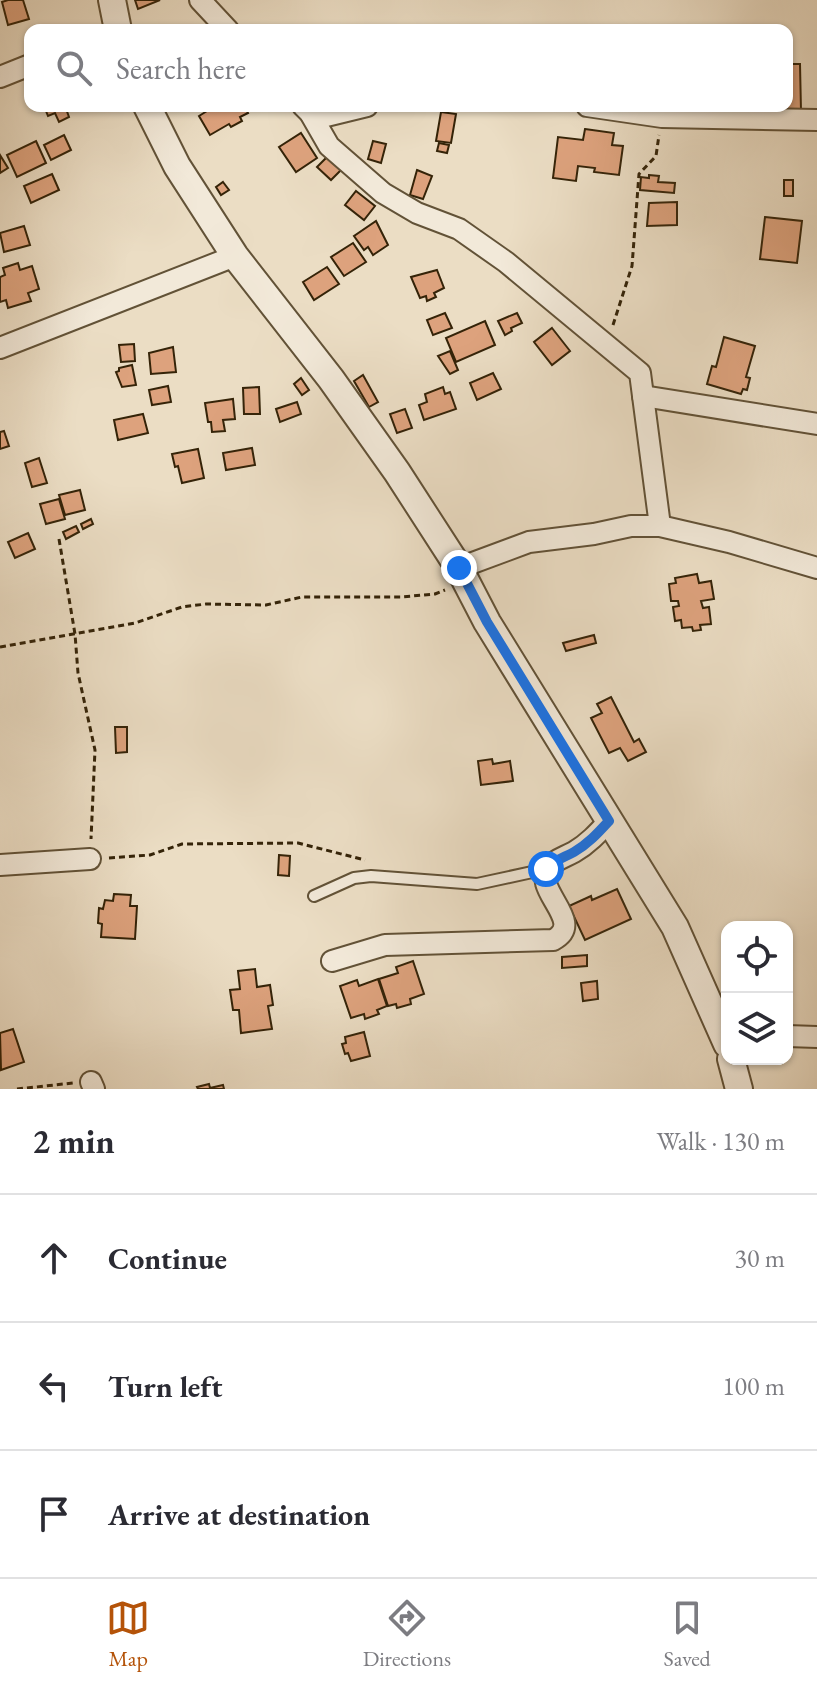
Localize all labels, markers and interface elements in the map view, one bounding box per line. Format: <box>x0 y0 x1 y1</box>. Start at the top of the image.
search box <box>24 24 793 112</box>
icon: search <box>52 46 96 90</box>
text: Search here <box>116 49 246 88</box>
route end <box>441 550 477 586</box>
route start <box>528 851 564 887</box>
map controls <box>721 921 793 1065</box>
button: locate <box>721 921 793 993</box>
button: layers <box>721 993 793 1065</box>
text: 2 min <box>32 1119 115 1163</box>
text: Walk · 130 m <box>657 1124 785 1158</box>
icon: ahead <box>32 1236 76 1280</box>
text: Continue <box>108 1239 227 1278</box>
text: 30 m <box>735 1241 785 1275</box>
icon: left <box>32 1364 76 1408</box>
text: Turn left <box>108 1367 222 1406</box>
text: 100 m <box>722 1369 785 1403</box>
icon: arrive <box>32 1492 76 1536</box>
text: Arrive at destination <box>108 1495 370 1534</box>
tab: Map <box>106 1596 150 1673</box>
tab: Directions <box>363 1596 451 1673</box>
tab: Saved <box>664 1596 711 1673</box>

